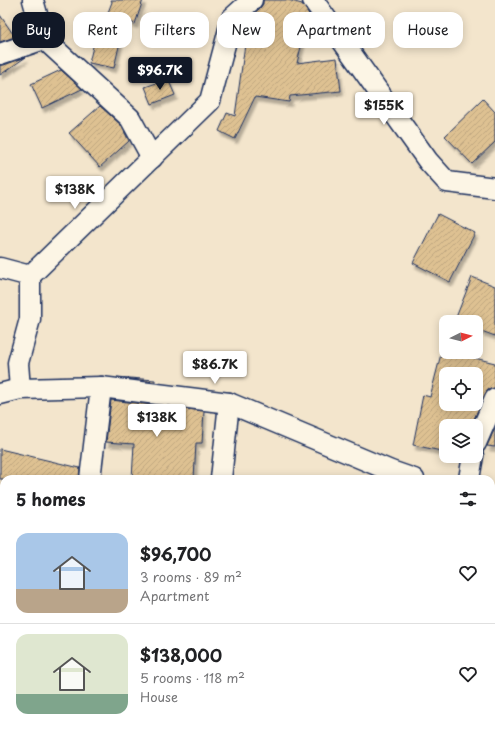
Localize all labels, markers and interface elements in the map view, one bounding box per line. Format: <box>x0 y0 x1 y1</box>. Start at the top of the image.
chip: Buy <box>12 12 65 48</box>
chip: Rent <box>73 12 132 48</box>
chip: Filters <box>140 12 209 48</box>
chip: New <box>217 12 275 48</box>
chip: Apartment <box>283 12 385 48</box>
chip: House <box>393 12 463 48</box>
pin: $96.7K <box>127 57 193 91</box>
text: $96.7K <box>137 60 183 79</box>
pin: $155K <box>356 92 412 126</box>
text: $155K <box>364 95 404 114</box>
pin: $138K <box>47 176 103 210</box>
text: $138K <box>55 179 95 198</box>
north arrow <box>439 315 483 359</box>
map controls <box>439 315 483 463</box>
pin: $86.7K <box>182 351 248 385</box>
text: $86.7K <box>192 354 238 373</box>
button: locate <box>439 367 483 411</box>
pin: $138K <box>129 404 185 438</box>
text: $138K <box>137 407 177 426</box>
button: layers <box>439 419 483 463</box>
text: 5 homes <box>16 486 86 512</box>
icon: filters <box>457 488 479 510</box>
text: $96,700 <box>140 541 211 567</box>
icon: home <box>48 549 96 597</box>
icon: heart <box>457 562 479 584</box>
text: 3 rooms · 89 m² <box>140 567 242 586</box>
text: Apartment <box>140 586 209 605</box>
text: $138,000 <box>140 642 222 668</box>
icon: home <box>48 650 96 698</box>
icon: heart <box>457 663 479 685</box>
text: 5 rooms · 118 m² <box>140 668 245 687</box>
text: House <box>140 687 178 706</box>

